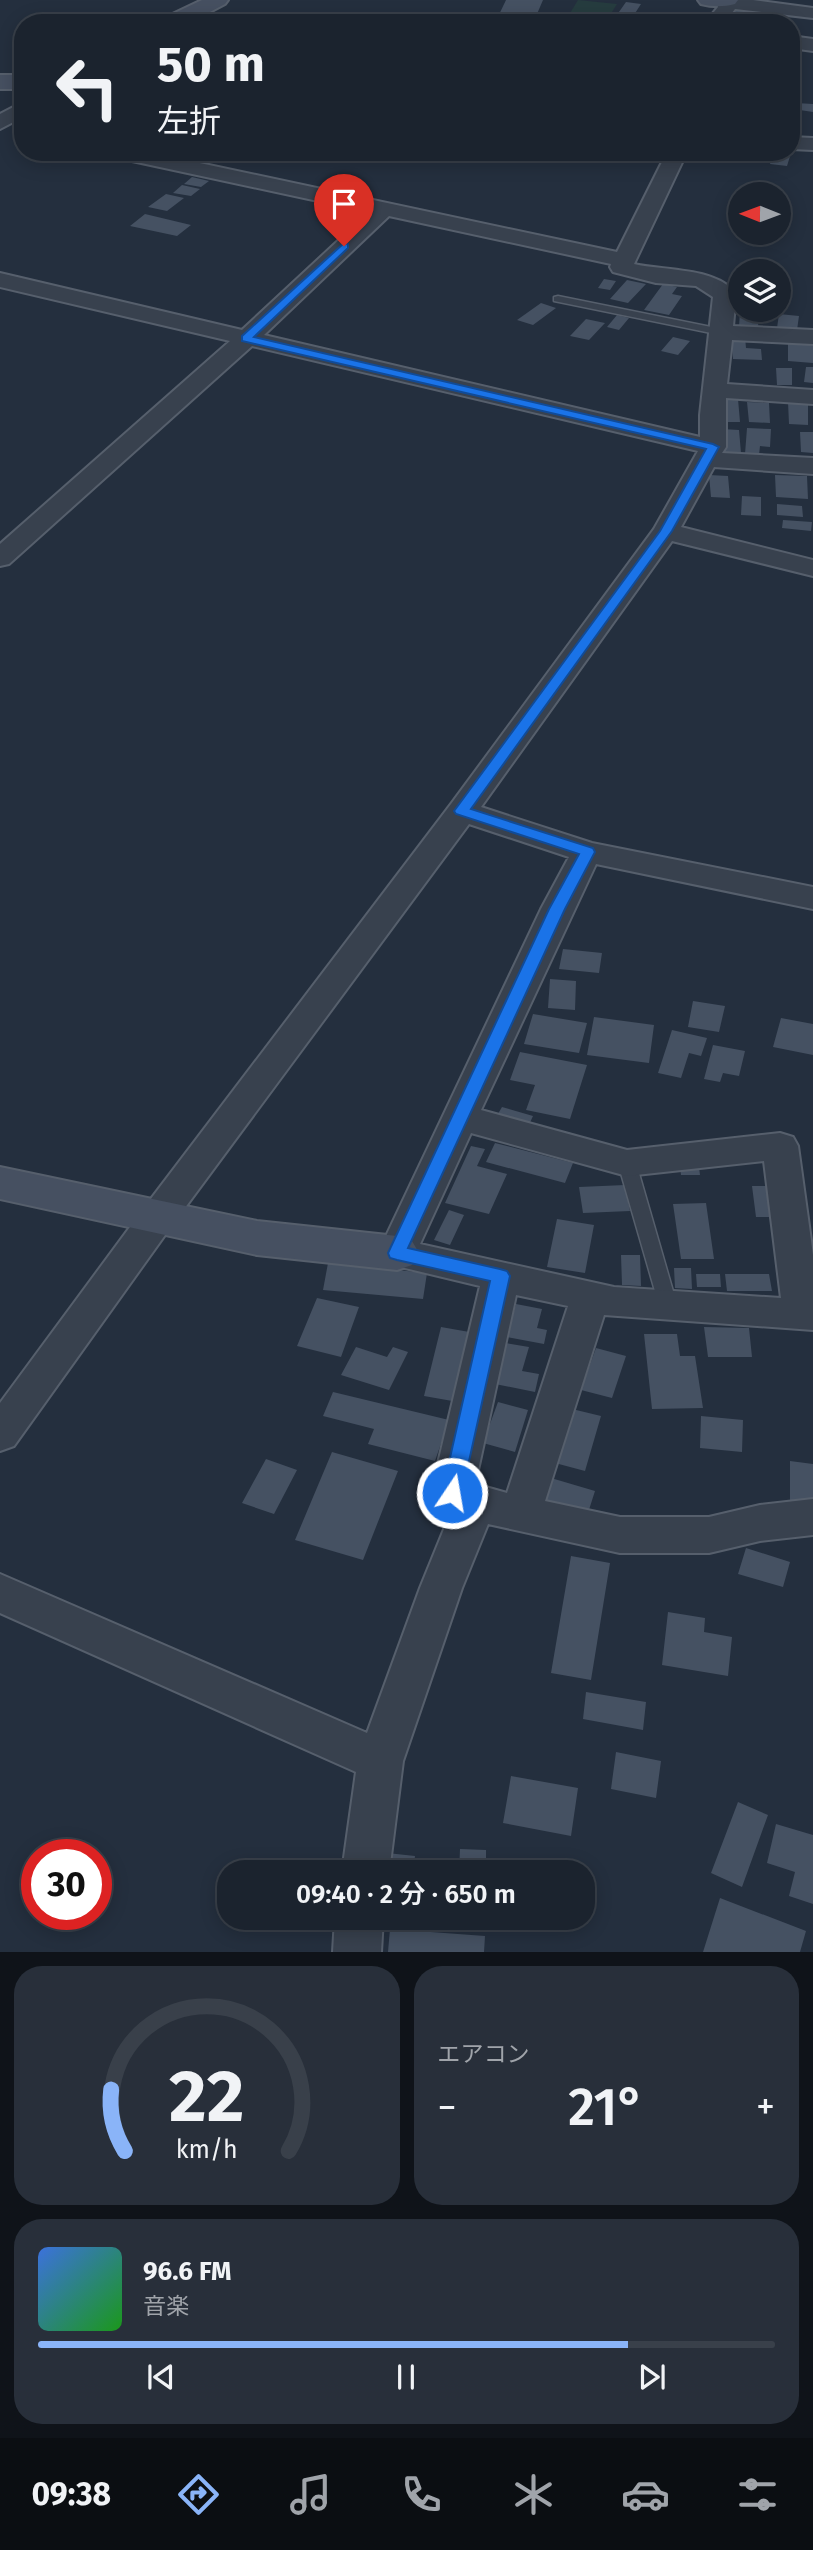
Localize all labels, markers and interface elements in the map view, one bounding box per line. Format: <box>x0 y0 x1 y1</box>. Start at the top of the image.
text: 50 m <box>157 35 265 94</box>
icon: left <box>42 42 133 133</box>
text: 左折 <box>157 102 221 140</box>
pin <box>314 174 374 246</box>
north arrow <box>728 182 791 245</box>
map controls <box>728 182 791 322</box>
icon: arrive <box>325 185 363 223</box>
button: layers <box>728 259 791 322</box>
position arrow <box>415 1456 489 1530</box>
speed limit sign: 30 <box>21 1839 112 1930</box>
text: 09:40 · 2 分 · 650 m <box>296 1879 516 1910</box>
text: エアコン <box>438 2040 530 2068</box>
text: 22 <box>169 2054 244 2141</box>
text: 21° <box>568 2076 644 2139</box>
text: − <box>438 2084 457 2130</box>
text: + <box>756 2084 775 2130</box>
text: km/h <box>176 2135 238 2165</box>
text: 96.6 FM <box>143 2256 231 2287</box>
text: 音楽 <box>143 2292 189 2320</box>
icon: previous <box>142 2358 180 2396</box>
icon: pause <box>387 2358 425 2396</box>
icon: next <box>633 2358 671 2396</box>
icon: directions <box>174 2470 223 2519</box>
icon: music <box>286 2470 335 2519</box>
icon: phone <box>397 2470 446 2519</box>
icon: climate <box>509 2470 558 2519</box>
icon: car <box>621 2470 670 2519</box>
icon: filters <box>733 2470 782 2519</box>
text: 09:38 <box>31 2475 111 2513</box>

